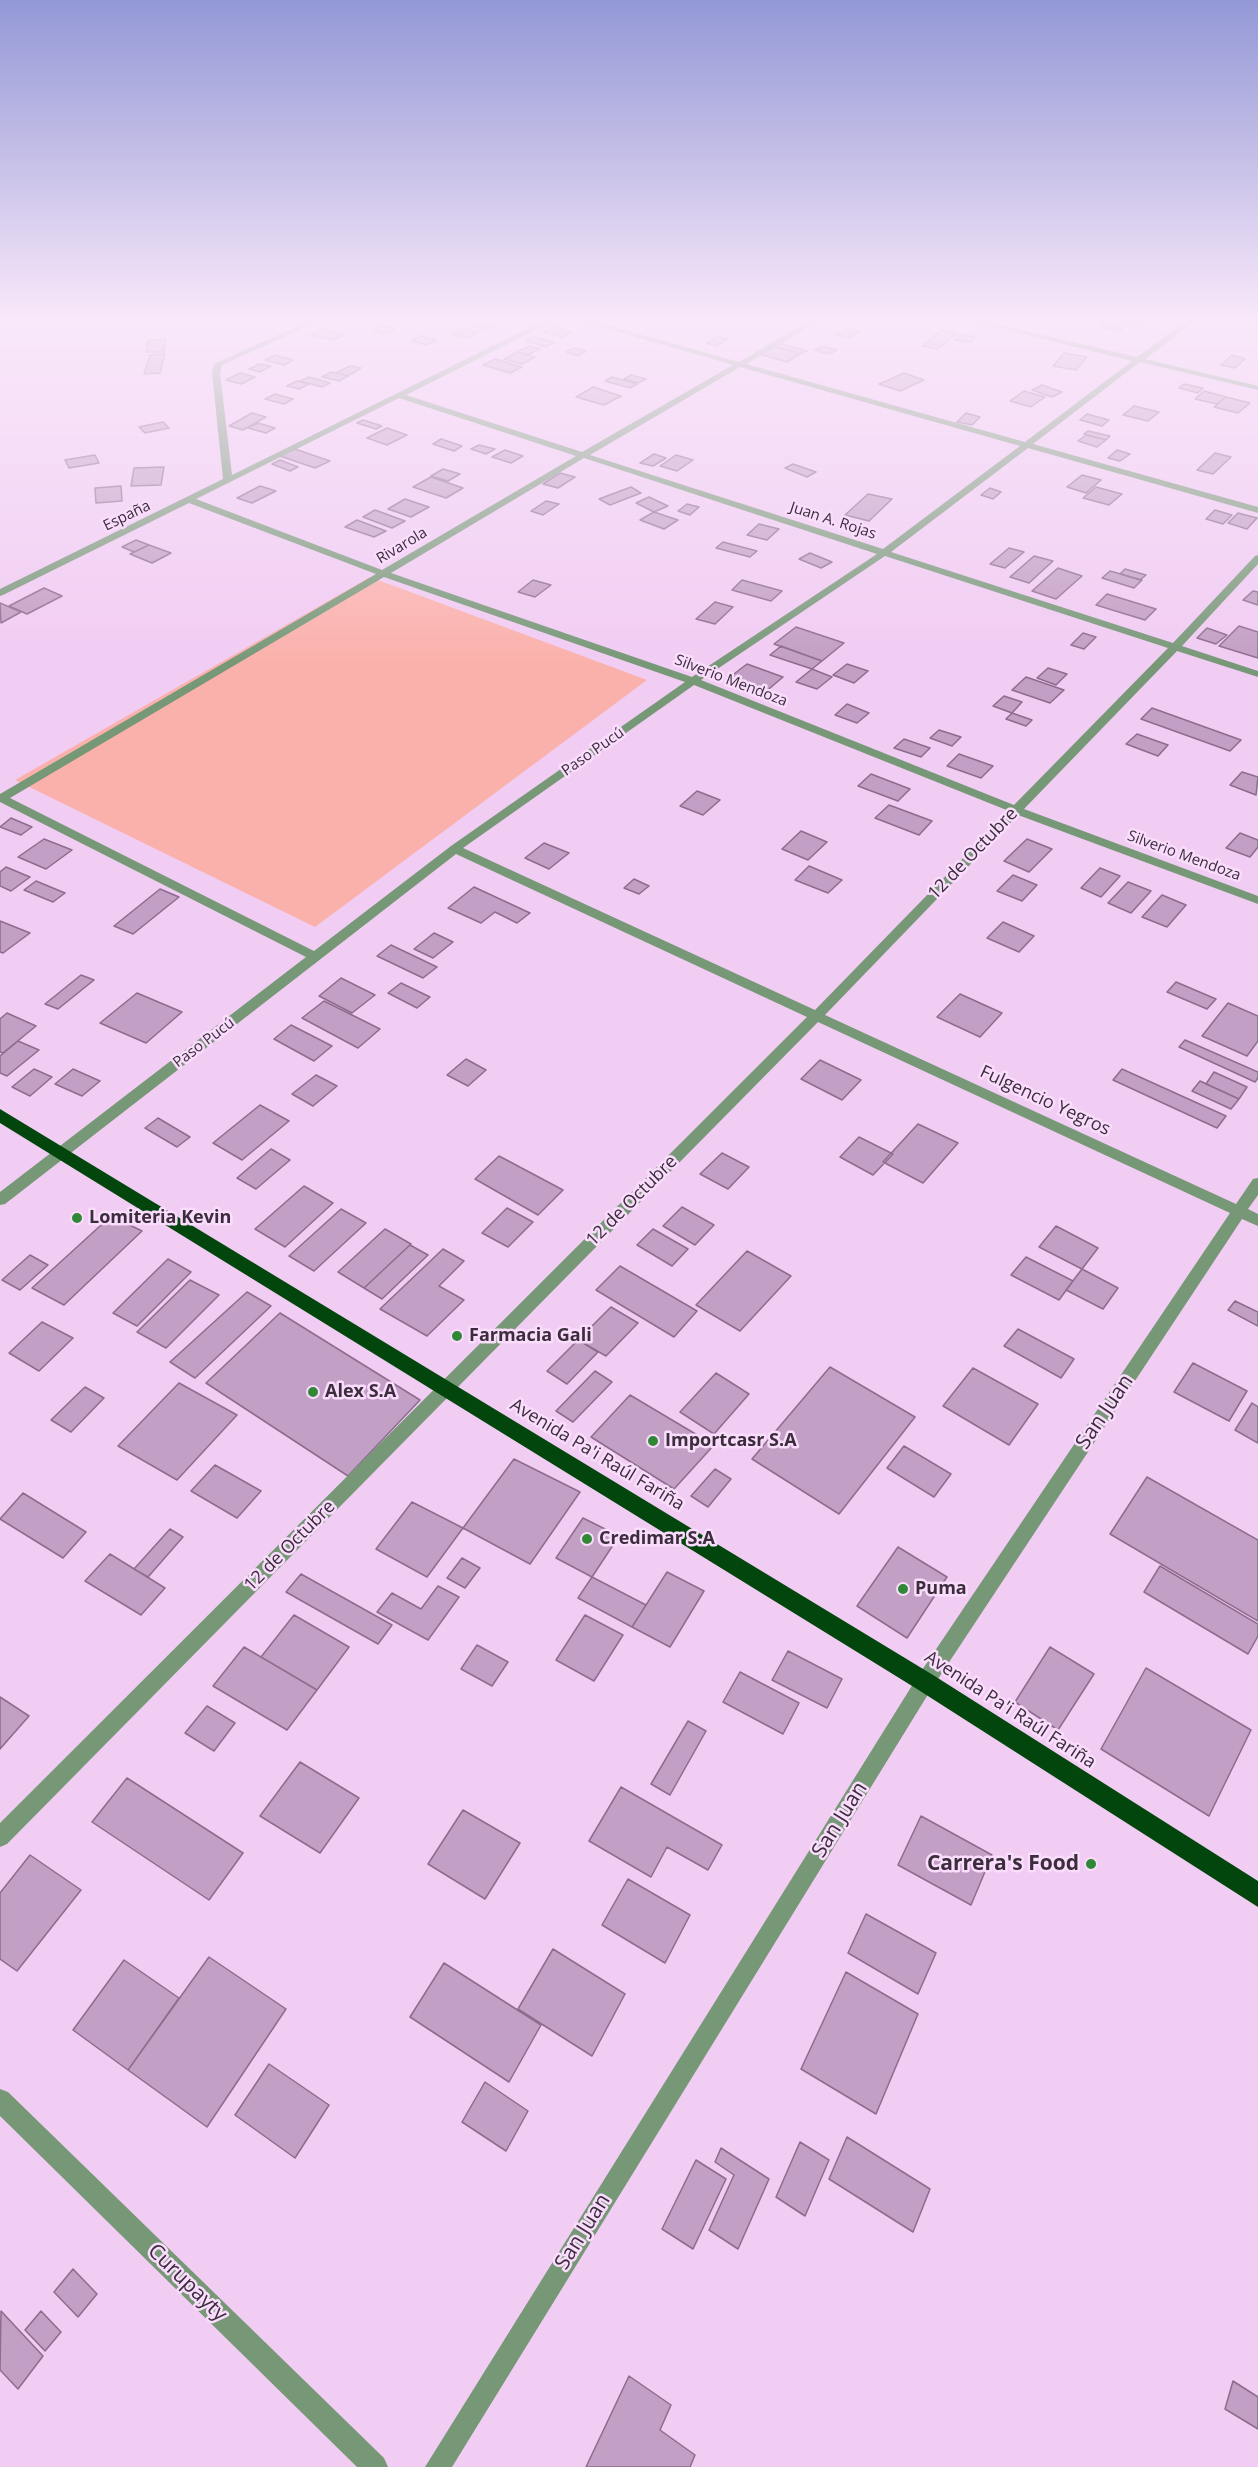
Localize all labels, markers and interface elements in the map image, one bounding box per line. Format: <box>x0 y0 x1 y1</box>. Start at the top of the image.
street label: España <box>100 497 154 535</box>
street label: Juan A. Rojas <box>788 499 878 543</box>
street label: Rivarola <box>373 524 431 568</box>
street label: Silverio Mendoza <box>672 651 790 711</box>
street label: Paso Pucú <box>558 724 628 780</box>
street label: 12 de Octubre <box>924 803 1022 905</box>
street label: Silverio Mendoza <box>1125 827 1243 885</box>
street label: Paso Pucú <box>170 1014 238 1072</box>
street label: Fulgencio Yegros <box>976 1061 1114 1141</box>
street label: 12 de Octubre <box>582 1151 682 1251</box>
place label: Lomiteria Kevin <box>89 1207 231 1229</box>
marker: Lomiteria Kevin <box>70 1211 84 1225</box>
place label: Farmacia Gali <box>469 1325 592 1347</box>
marker: Farmacia Gali <box>450 1329 464 1343</box>
street label: San Juan <box>1071 1370 1139 1454</box>
place label: Alex S.A <box>325 1381 396 1403</box>
marker: Alex S.A <box>306 1385 320 1399</box>
street label: Avenida Pa'i Raúl Fariña <box>506 1394 688 1516</box>
place label: Importcasr S.A <box>665 1430 797 1452</box>
marker: Importcasr S.A <box>646 1434 660 1448</box>
street label: 12 de Octubre <box>240 1496 340 1596</box>
place label: Credimar S.A <box>599 1528 715 1550</box>
marker: Credimar S.A <box>580 1532 594 1546</box>
place label: Puma <box>915 1578 967 1600</box>
marker: Puma <box>896 1582 910 1596</box>
street label: Avenida Pa'i Raúl Fariña <box>921 1647 1099 1773</box>
street label: San Juan <box>807 1777 873 1863</box>
place label: Carrera's Food <box>927 1851 1079 1877</box>
marker: Carrera's Food <box>1084 1857 1098 1871</box>
street label: San Juan <box>550 2189 616 2275</box>
street label: Curupayty <box>142 2239 232 2327</box>

